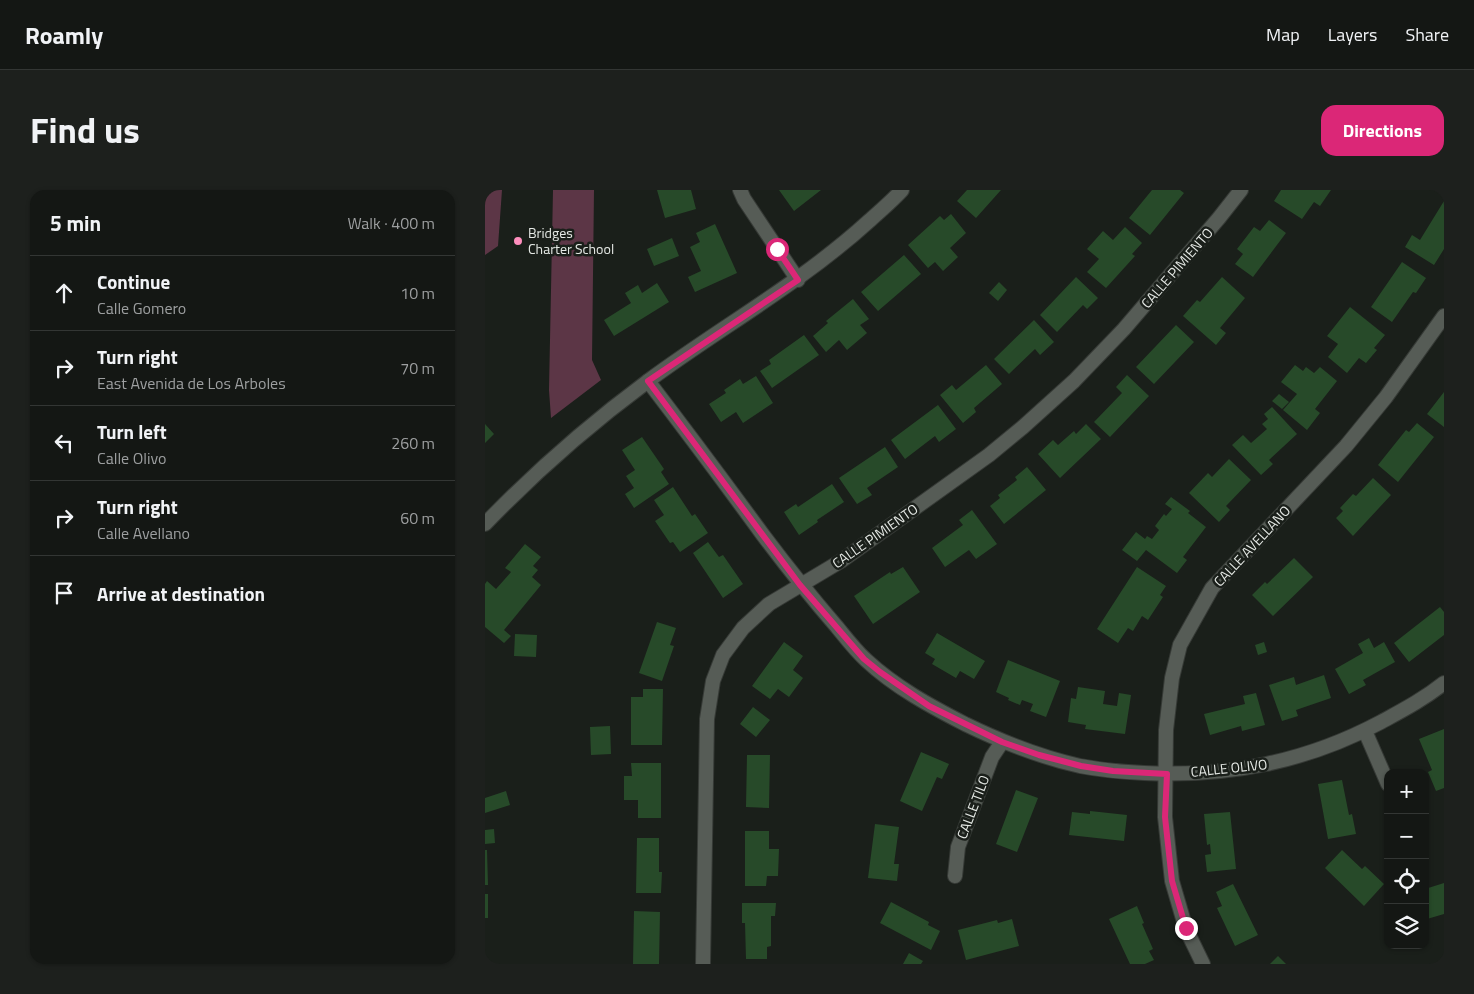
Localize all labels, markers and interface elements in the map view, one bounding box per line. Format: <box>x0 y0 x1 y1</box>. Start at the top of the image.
text: Roamly <box>25 17 103 53</box>
text: Map <box>1266 21 1300 48</box>
text: Layers <box>1328 21 1377 48</box>
text: Share <box>1405 21 1449 48</box>
text: Find us <box>30 103 140 157</box>
button: Directions <box>1321 105 1444 156</box>
text: 5 min <box>50 207 101 239</box>
text: Walk · 400 m <box>347 211 435 235</box>
place label: Bridges Charter School <box>528 222 614 259</box>
street label: CALLE PIMIENTO <box>1136 223 1218 313</box>
marker: Bridges Charter School <box>512 235 524 247</box>
route start <box>766 238 789 261</box>
text: Continue <box>97 267 170 296</box>
icon: ahead <box>50 279 78 307</box>
text: 10 m <box>400 281 435 305</box>
text: Calle Gomero <box>97 296 186 320</box>
text: Turn right <box>97 342 178 371</box>
icon: right <box>50 354 78 382</box>
text: 70 m <box>400 356 435 380</box>
text: East Avenida de Los Arboles <box>97 371 286 395</box>
text: Turn left <box>97 417 167 446</box>
icon: left <box>50 429 78 457</box>
text: 260 m <box>391 431 435 455</box>
text: Calle Olivo <box>97 446 166 470</box>
text: Turn right <box>97 492 178 521</box>
street label: CALLE PIMIENTO <box>827 498 922 573</box>
street label: CALLE AVELLANO <box>1208 500 1295 591</box>
icon: right <box>50 504 78 532</box>
text: 60 m <box>400 506 435 530</box>
text: Calle Avellano <box>97 521 190 545</box>
icon: arrive <box>50 579 78 607</box>
text: Arrive at destination <box>97 579 265 608</box>
street label: CALLE OLIVO <box>1190 753 1268 782</box>
map controls <box>1384 769 1429 949</box>
button: + <box>1384 769 1429 814</box>
street label: CALLE TILO <box>951 772 994 842</box>
button: − <box>1384 814 1429 859</box>
button: locate <box>1384 859 1429 904</box>
button: layers <box>1384 904 1429 949</box>
route end <box>1175 917 1198 940</box>

